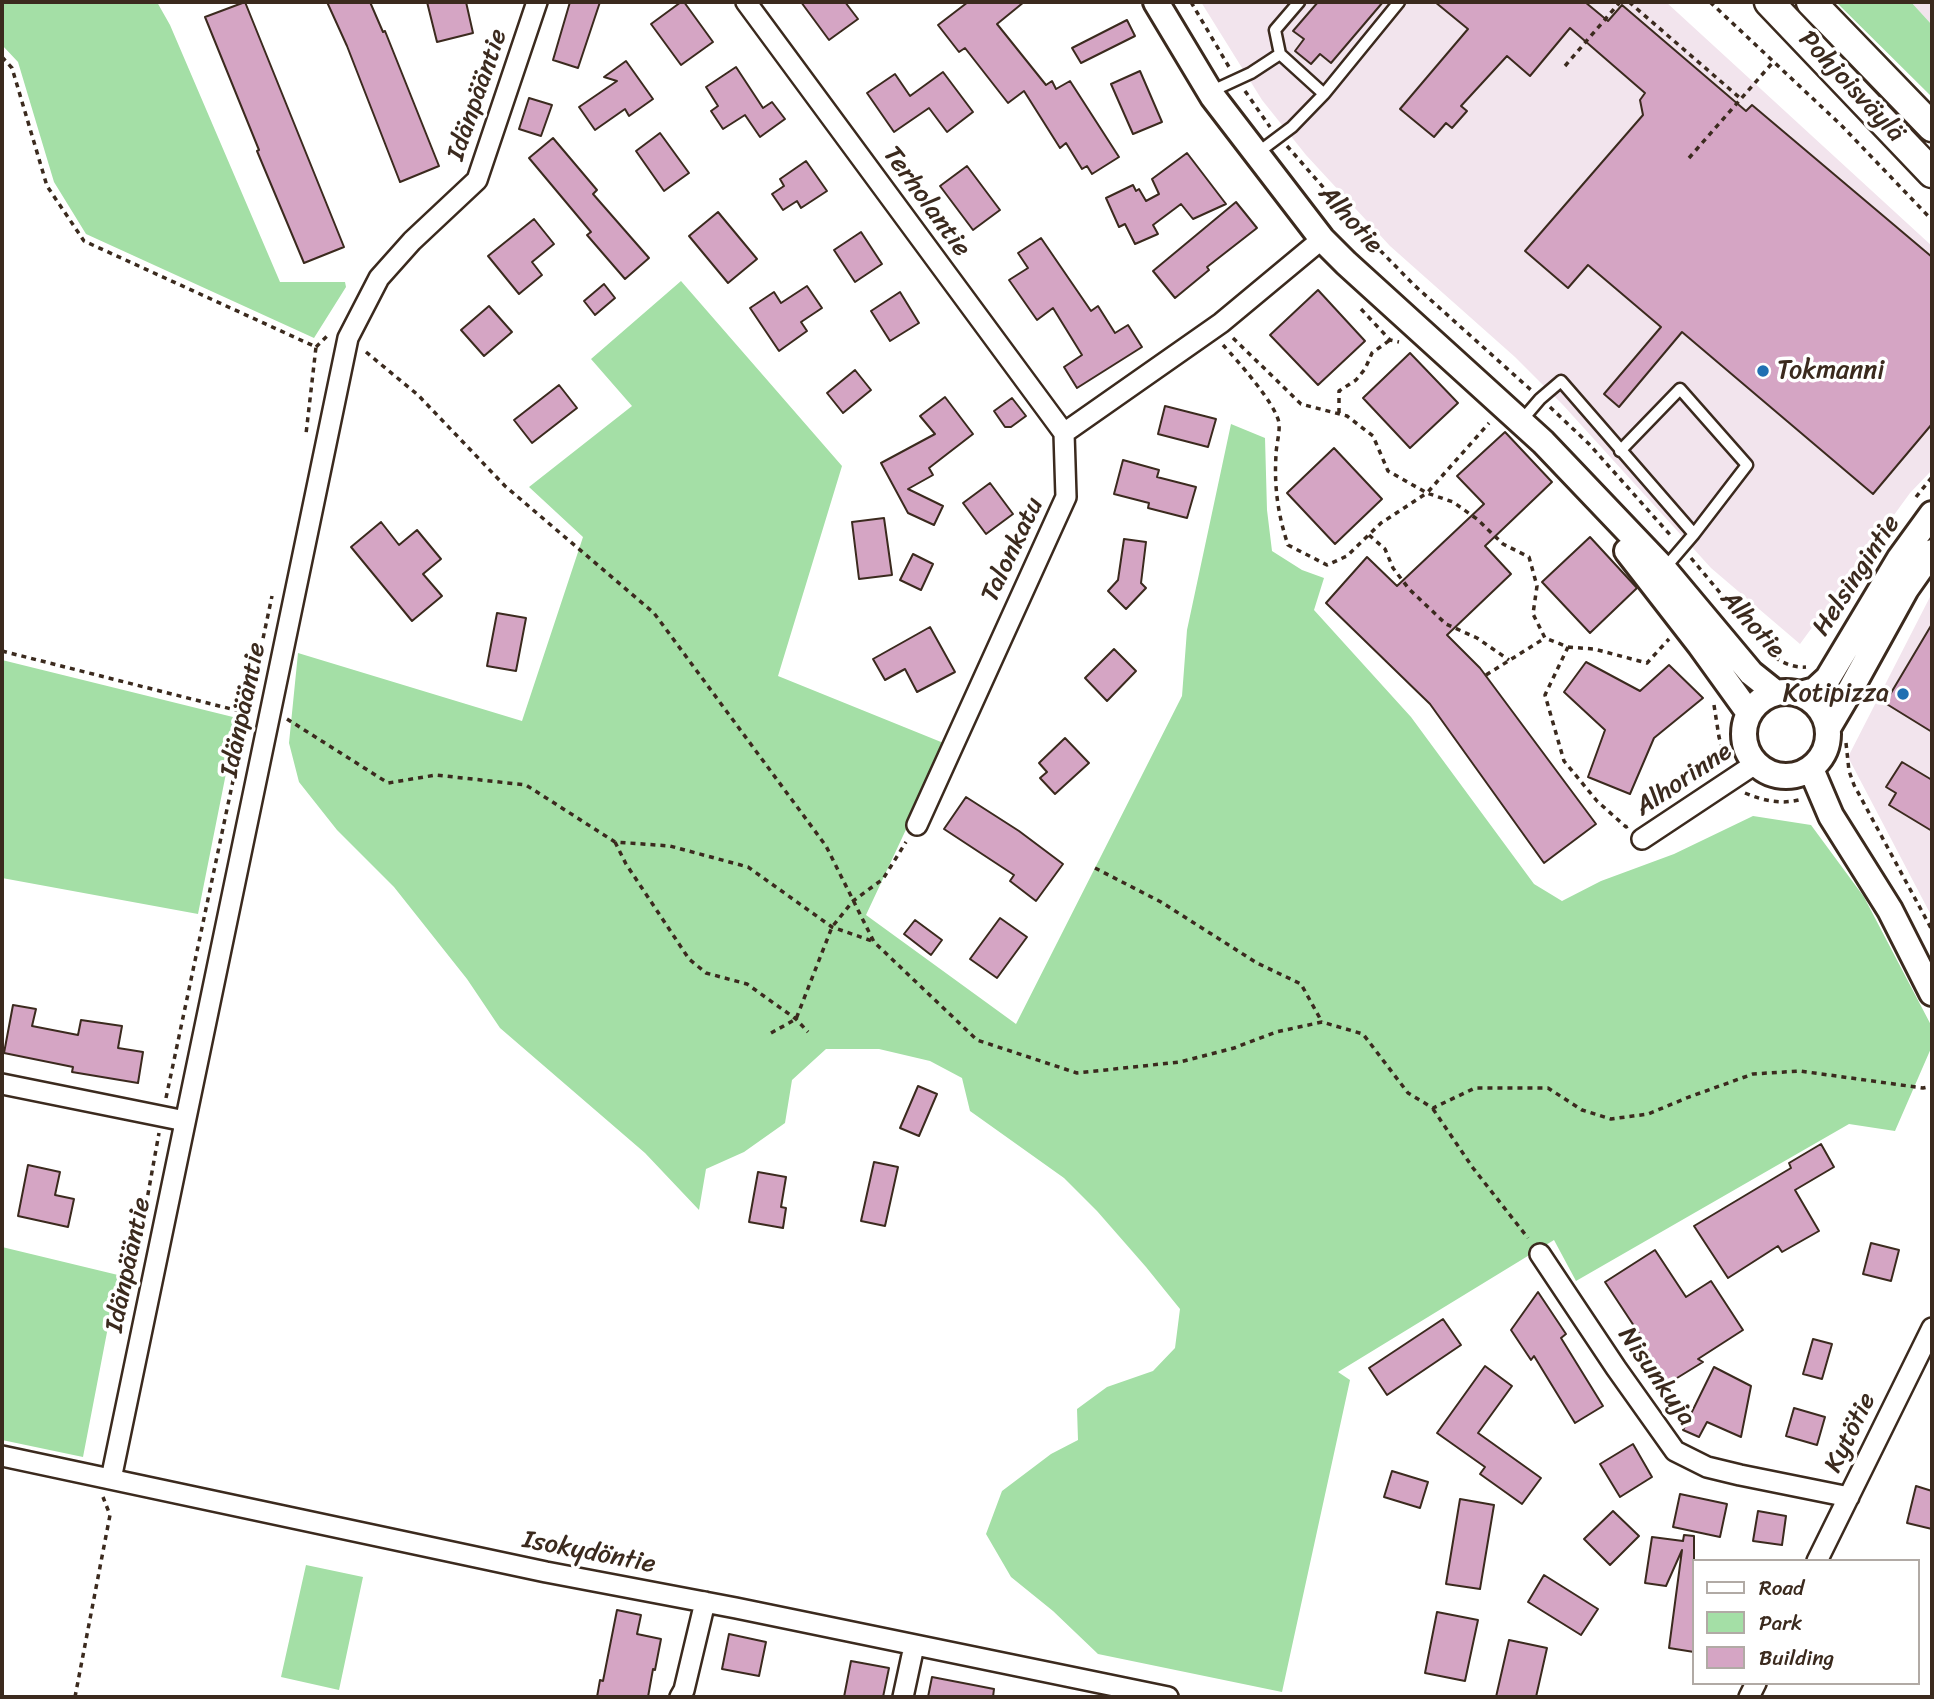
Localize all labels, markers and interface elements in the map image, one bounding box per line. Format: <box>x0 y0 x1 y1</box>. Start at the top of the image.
street label: Idänpääntie <box>441 25 515 165</box>
street label: Pohjoisväylä <box>1791 25 1911 149</box>
street label: Terholantie <box>875 141 977 263</box>
street label: Alhotie <box>1311 179 1389 261</box>
place label: Tokmanni <box>1777 355 1884 387</box>
marker: Tokmanni <box>1755 363 1771 379</box>
street label: Talonkatu <box>975 493 1051 607</box>
street label: Helsingintie <box>1806 510 1908 642</box>
street label: Alhotie <box>1713 584 1791 666</box>
street label: Idänpääntie <box>215 640 273 780</box>
place label: Kotipizza <box>1783 678 1889 710</box>
marker: Kotipizza <box>1895 686 1911 702</box>
street label: Alhorinne <box>1630 736 1738 824</box>
street label: Idänpääntie <box>100 1195 158 1335</box>
street label: Nisunkuja <box>1610 1321 1702 1433</box>
street label: Kytötie <box>1818 1388 1884 1478</box>
street label: Isokydöntie <box>520 1525 658 1581</box>
legend <box>1692 1559 1920 1685</box>
text: Road <box>1759 1569 1804 1607</box>
text: Park <box>1759 1604 1802 1642</box>
text: Building <box>1759 1639 1834 1677</box>

